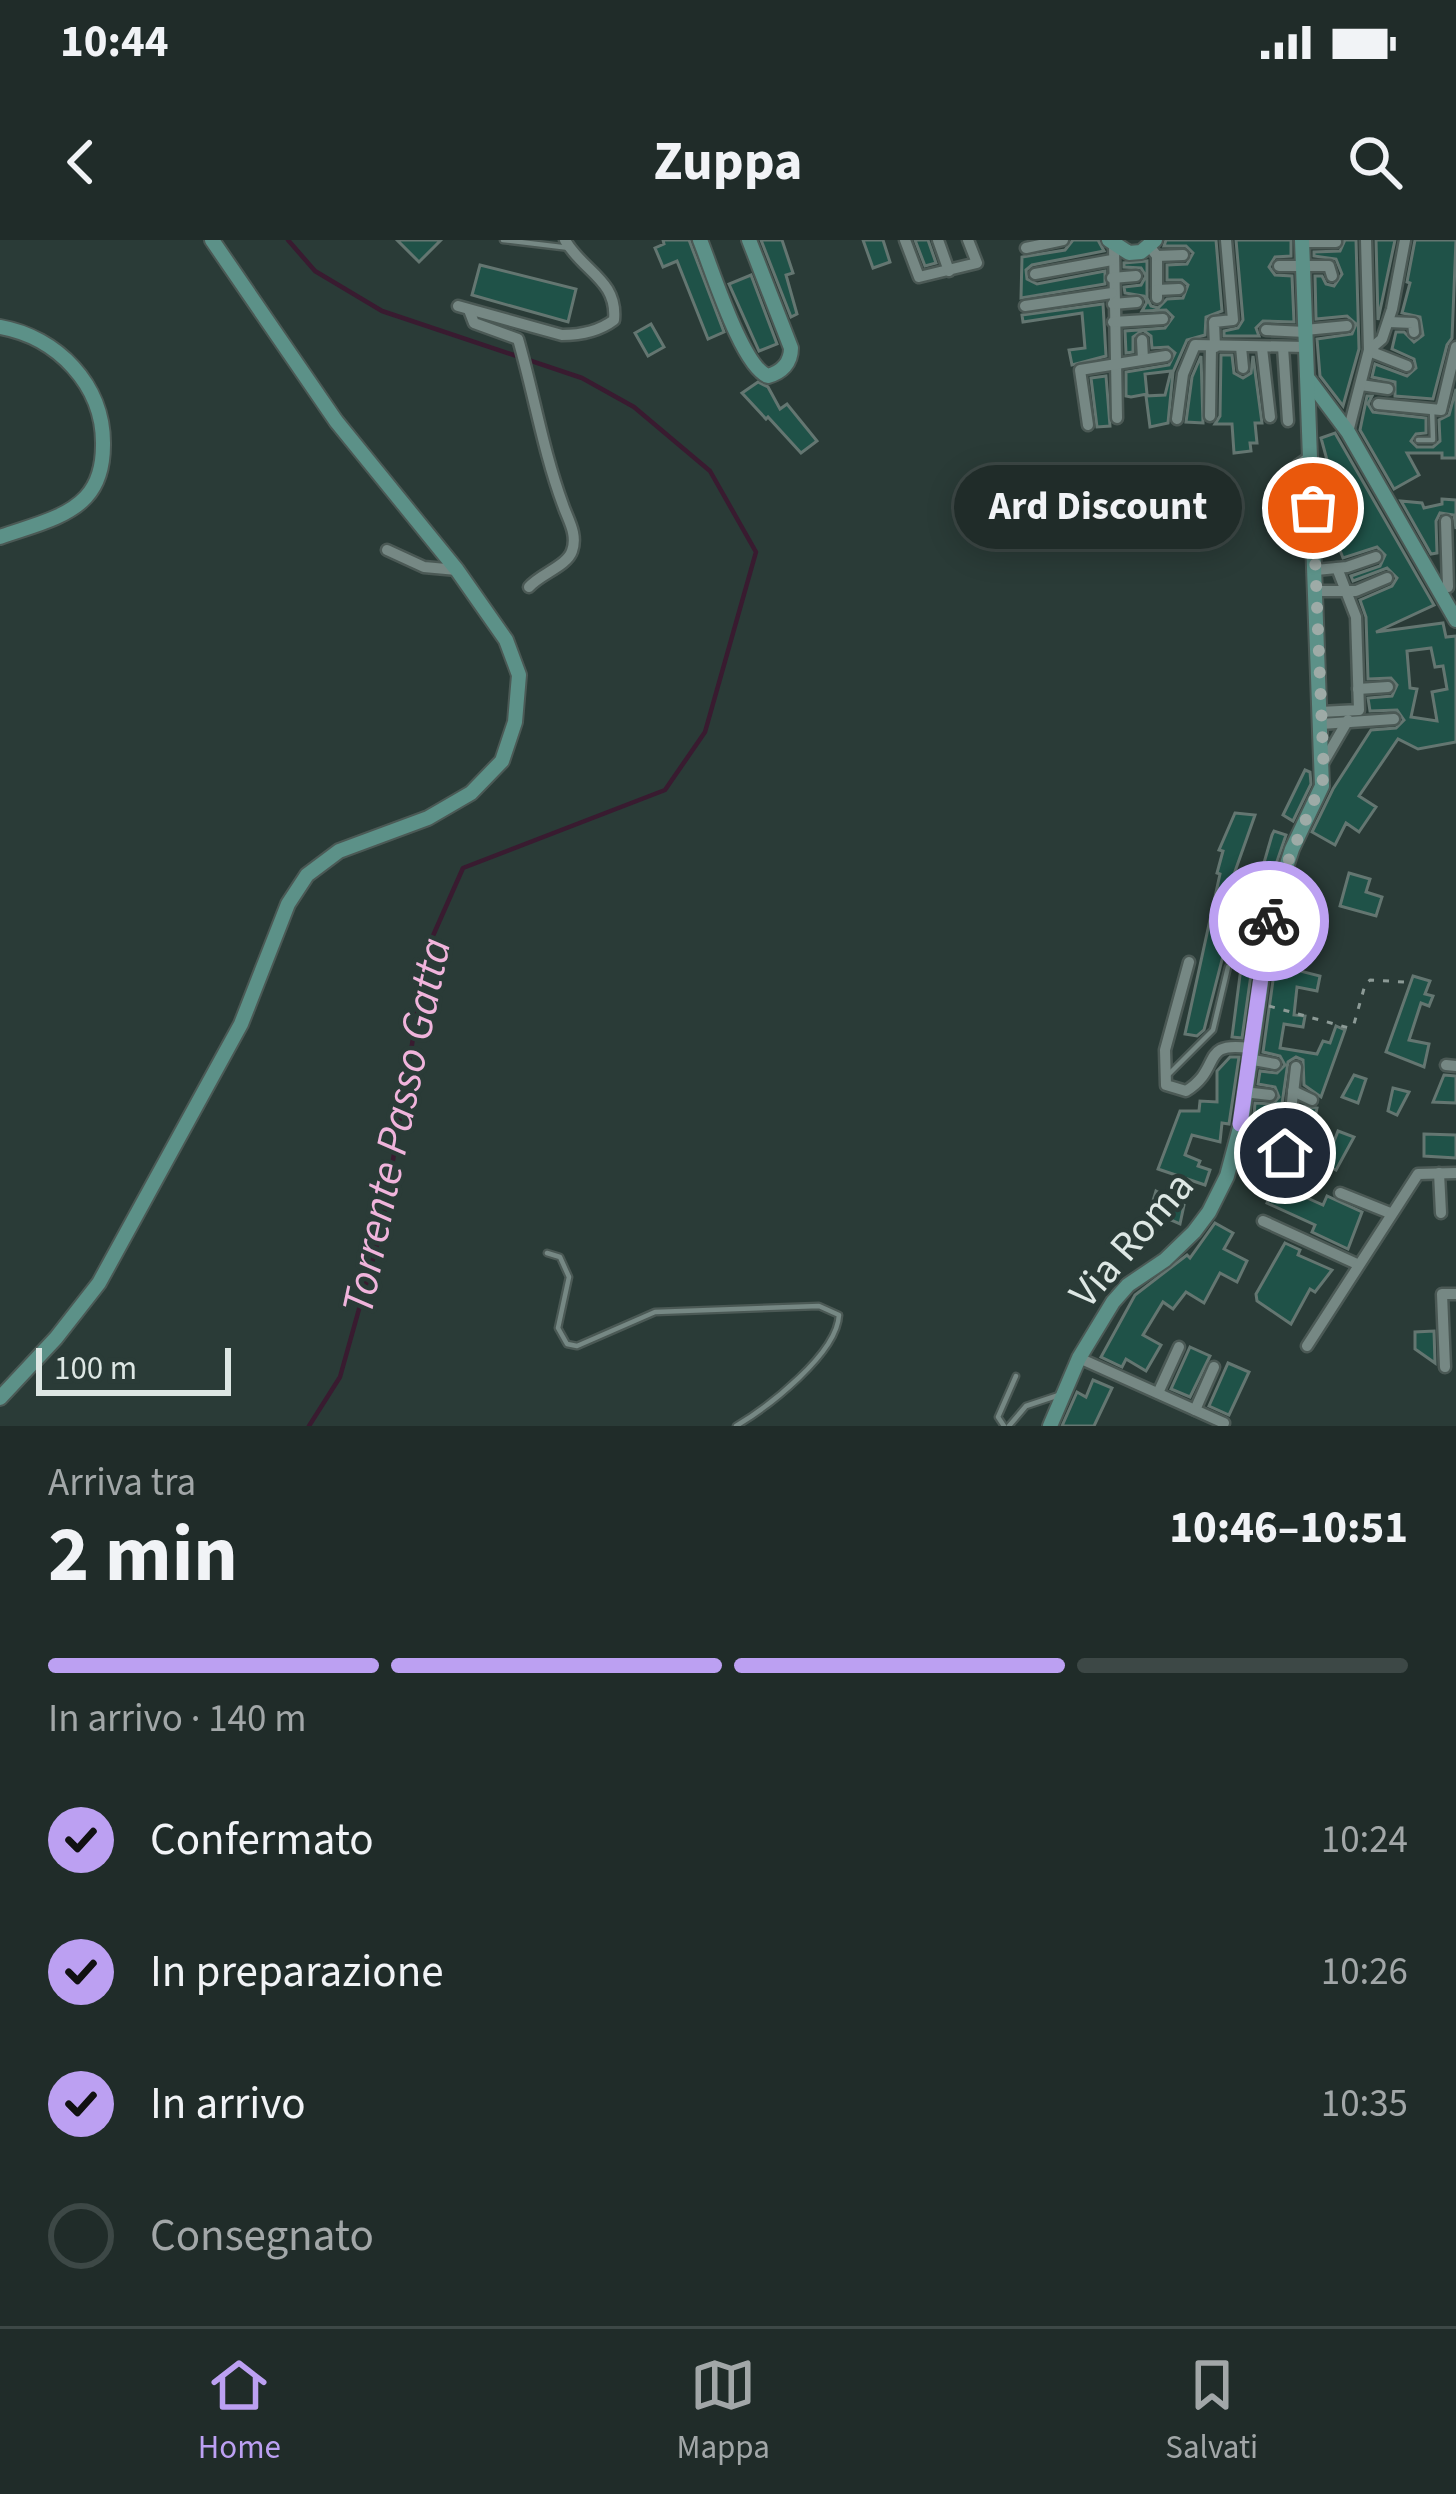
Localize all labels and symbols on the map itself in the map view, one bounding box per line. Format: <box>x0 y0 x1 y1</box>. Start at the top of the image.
pin <box>1262 457 1364 559</box>
callout: Ard Discount <box>953 466 1241 550</box>
courier <box>1209 861 1329 981</box>
water label: Torrente Passo Gatta <box>326 932 468 1320</box>
pin <box>1234 1102 1336 1204</box>
street label: Via Roma <box>1056 1159 1208 1321</box>
scale bar <box>36 1342 231 1395</box>

